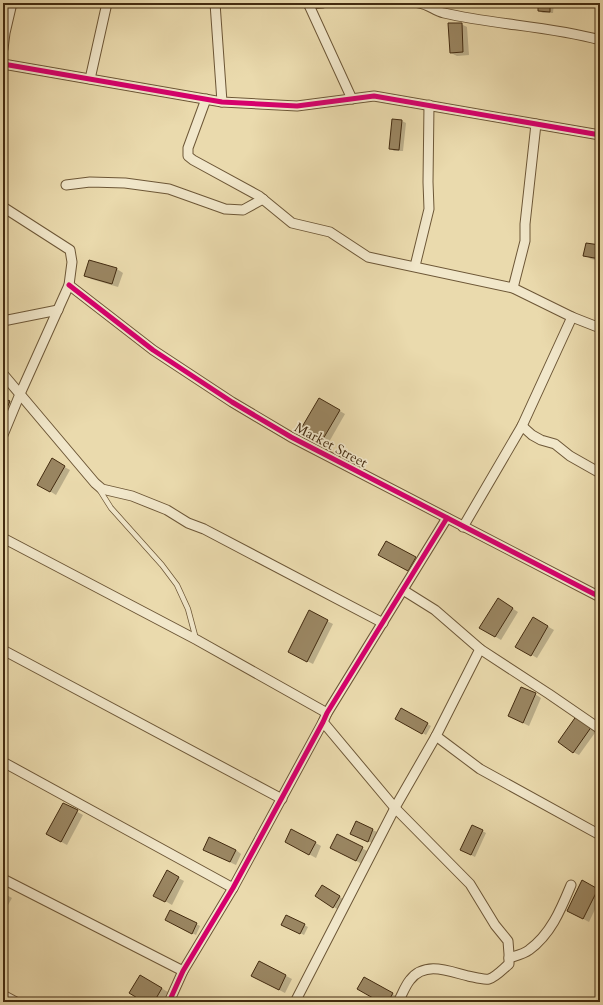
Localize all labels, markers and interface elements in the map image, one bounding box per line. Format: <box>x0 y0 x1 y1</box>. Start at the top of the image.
street label: Market Street <box>291 418 371 472</box>

